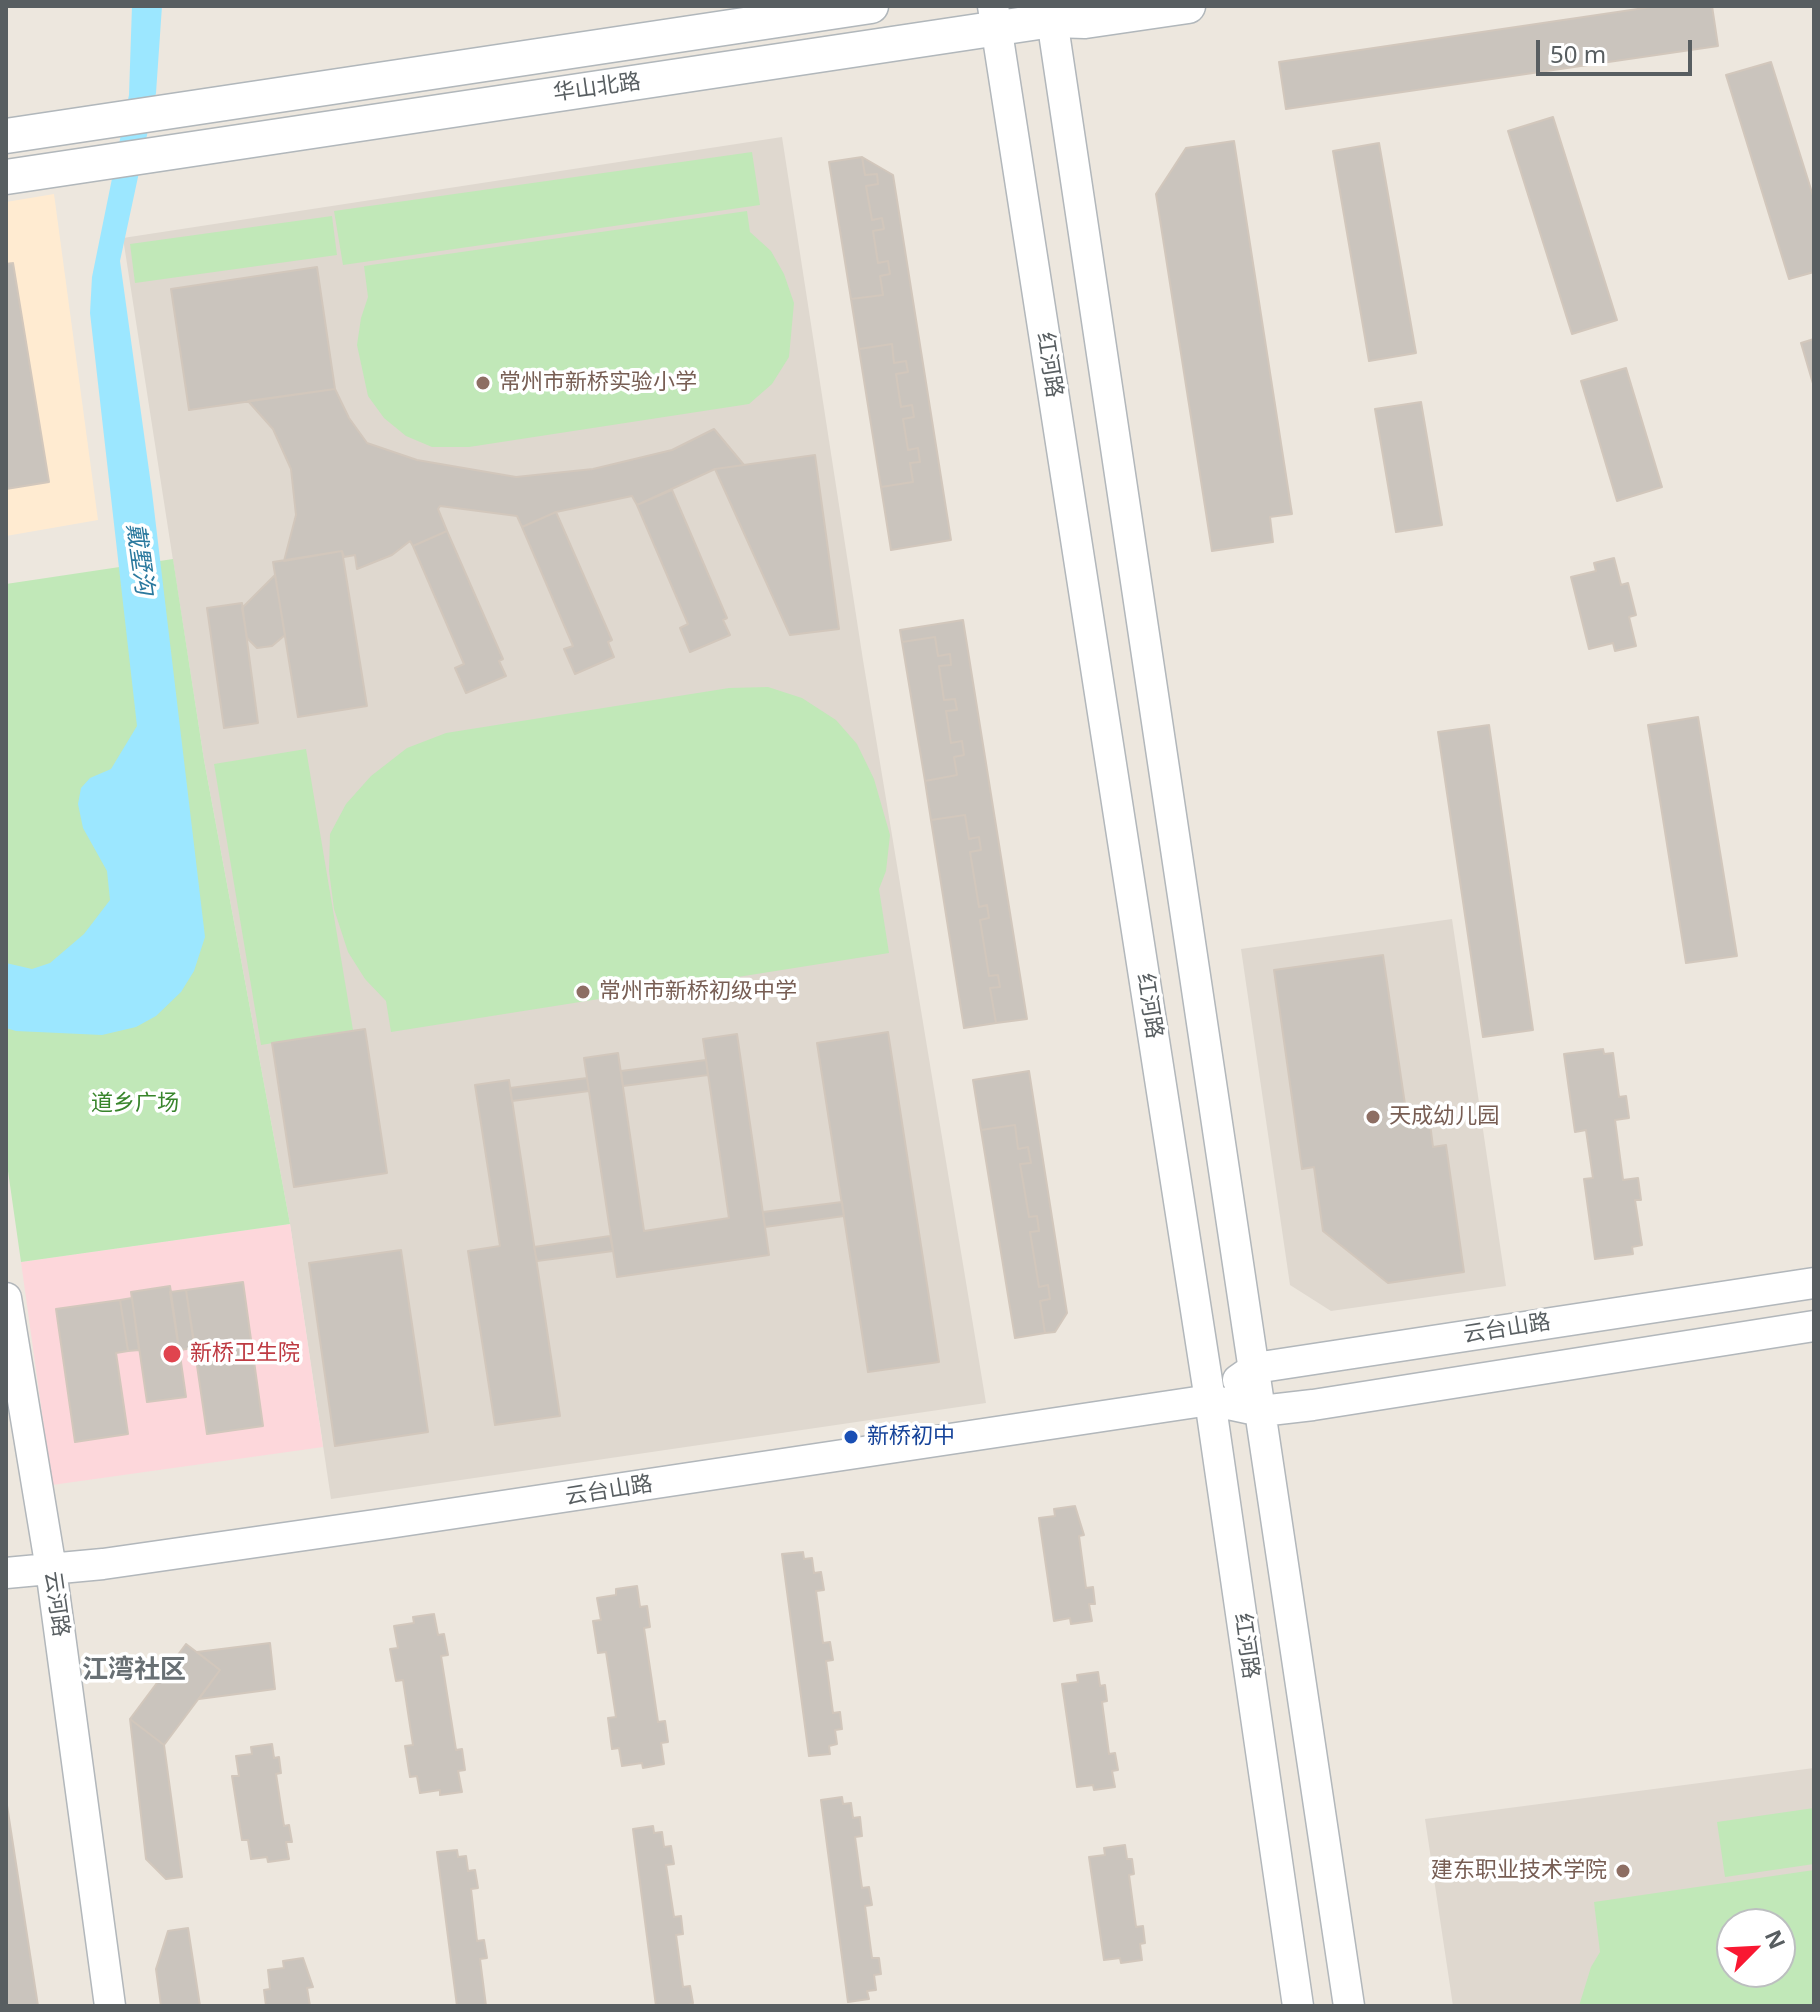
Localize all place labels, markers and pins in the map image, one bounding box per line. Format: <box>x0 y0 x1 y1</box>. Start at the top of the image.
place label: 常州市新桥实验小学 <box>499 370 697 396</box>
marker: 常州市新桥实验小学 <box>474 374 492 392</box>
place label: 常州市新桥初级中学 <box>599 979 797 1005</box>
marker: 常州市新桥初级中学 <box>574 983 592 1001</box>
place label: 天成幼儿园 <box>1389 1104 1499 1130</box>
marker: 天成幼儿园 <box>1364 1108 1382 1126</box>
place label: 新桥卫生院 <box>190 1341 300 1367</box>
marker: 新桥卫生院 <box>161 1343 183 1365</box>
place label: 新桥初中 <box>867 1424 955 1450</box>
marker: 新桥初中 <box>842 1428 860 1446</box>
place label: 建东职业技术学院 <box>1431 1858 1607 1884</box>
marker: 建东职业技术学院 <box>1614 1862 1632 1880</box>

